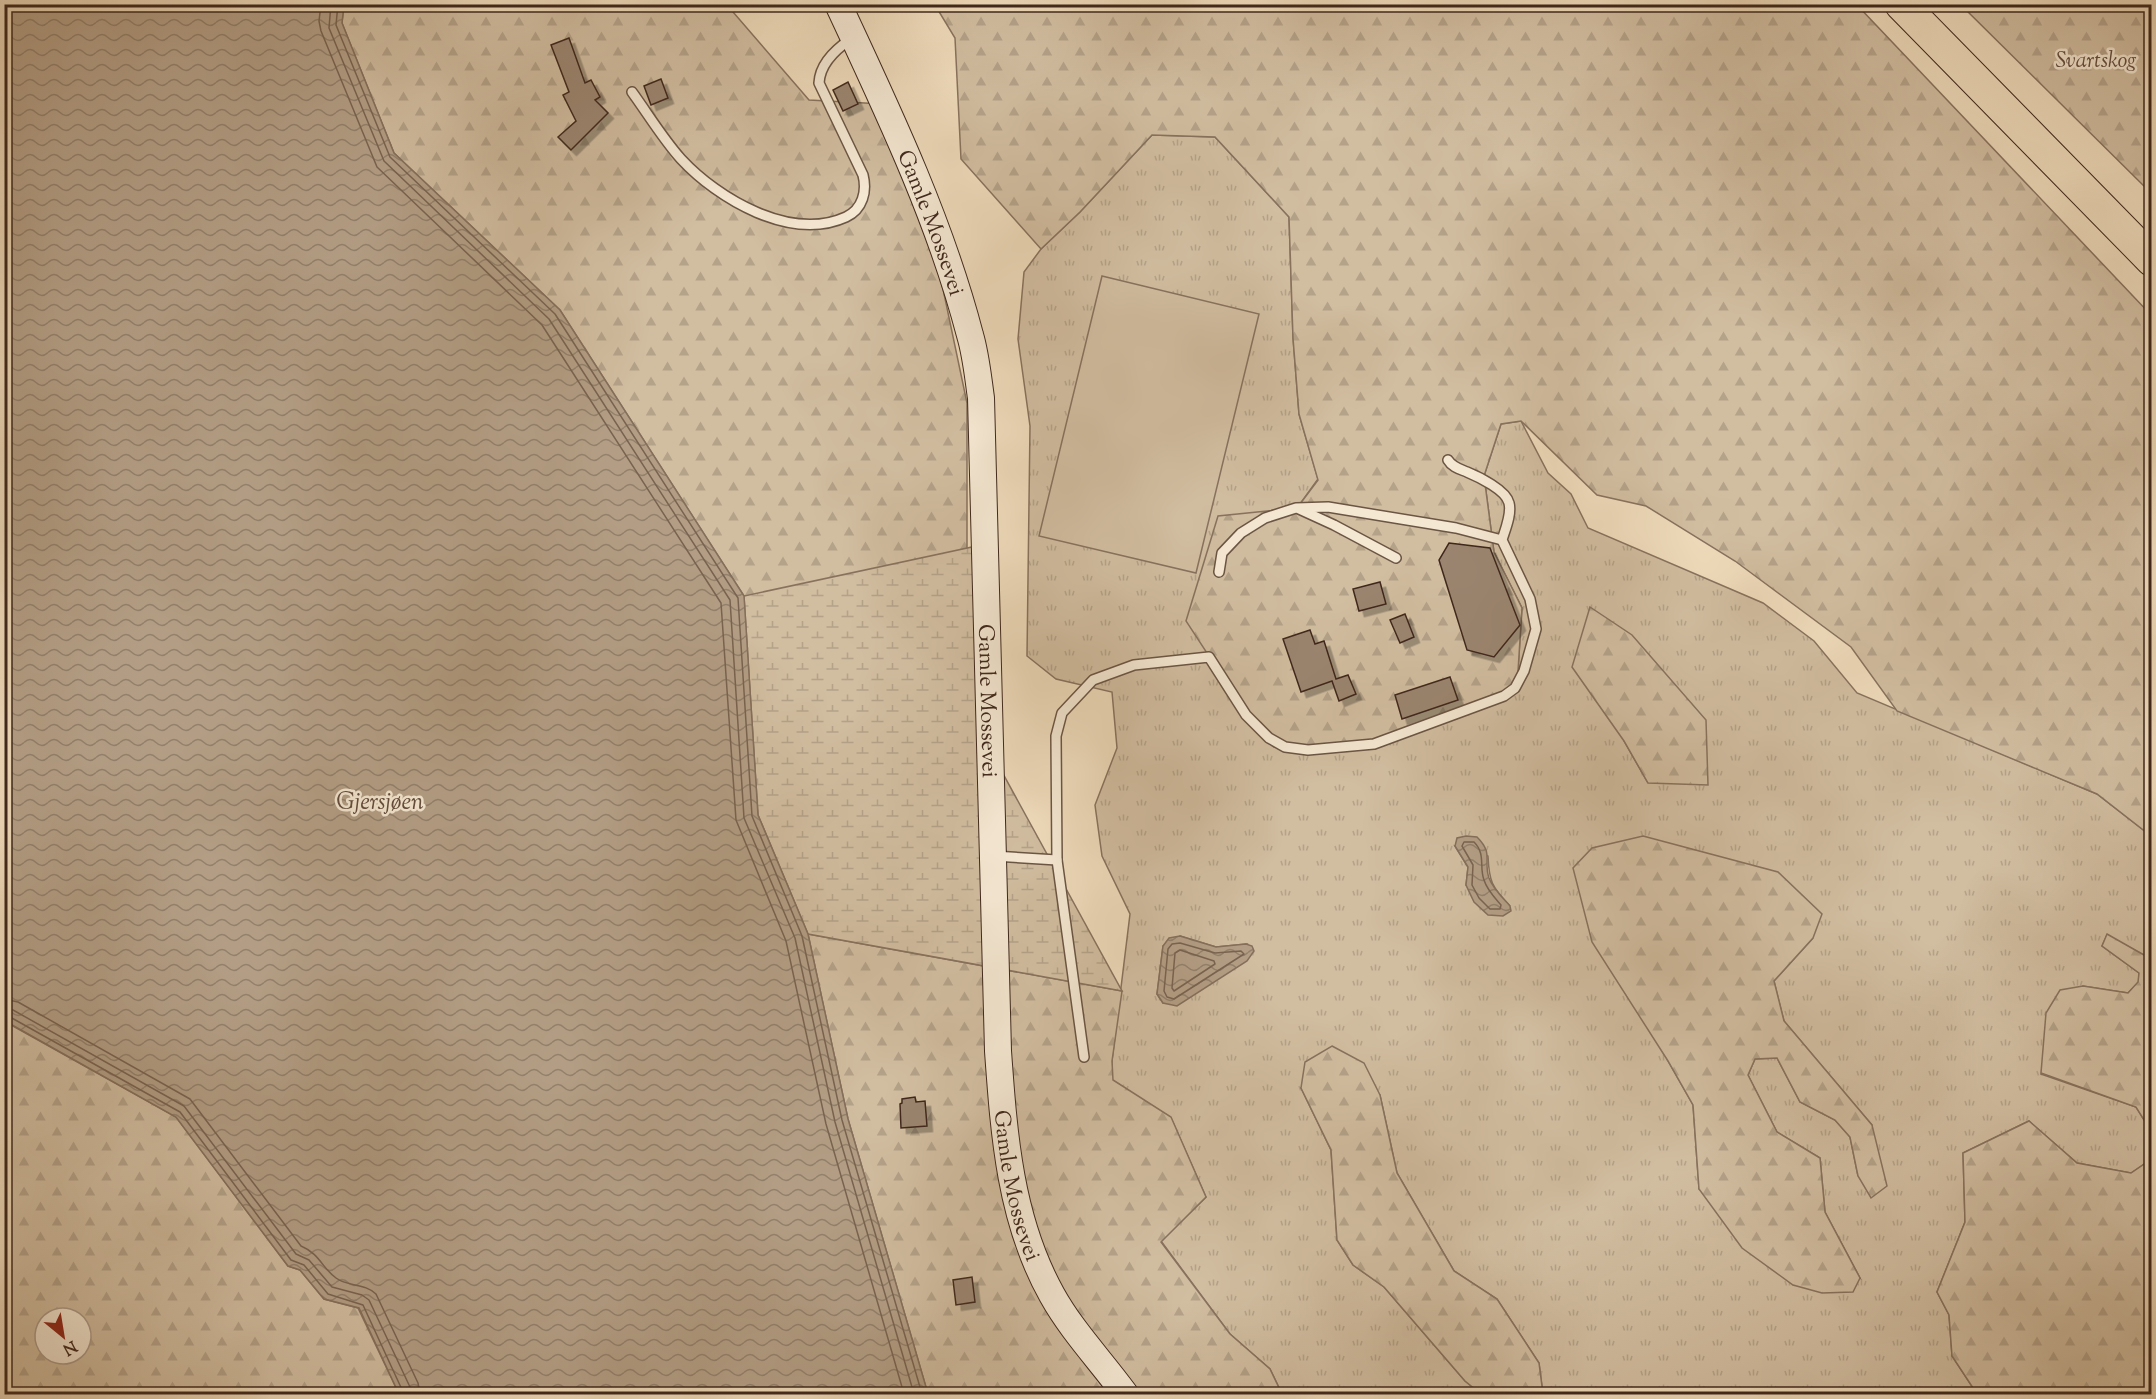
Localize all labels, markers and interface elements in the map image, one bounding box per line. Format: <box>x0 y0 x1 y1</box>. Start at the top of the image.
park label: Svartskog <box>2055 46 2137 78</box>
street label: Gamle Mossevei <box>887 146 971 300</box>
street label: Gamle Mossevei <box>968 624 1004 778</box>
water label: Gjersjøen <box>336 786 424 820</box>
street label: Gamle Mossevei <box>984 1108 1047 1267</box>
north arrow <box>33 1306 93 1366</box>
text: N <box>58 1334 81 1360</box>

